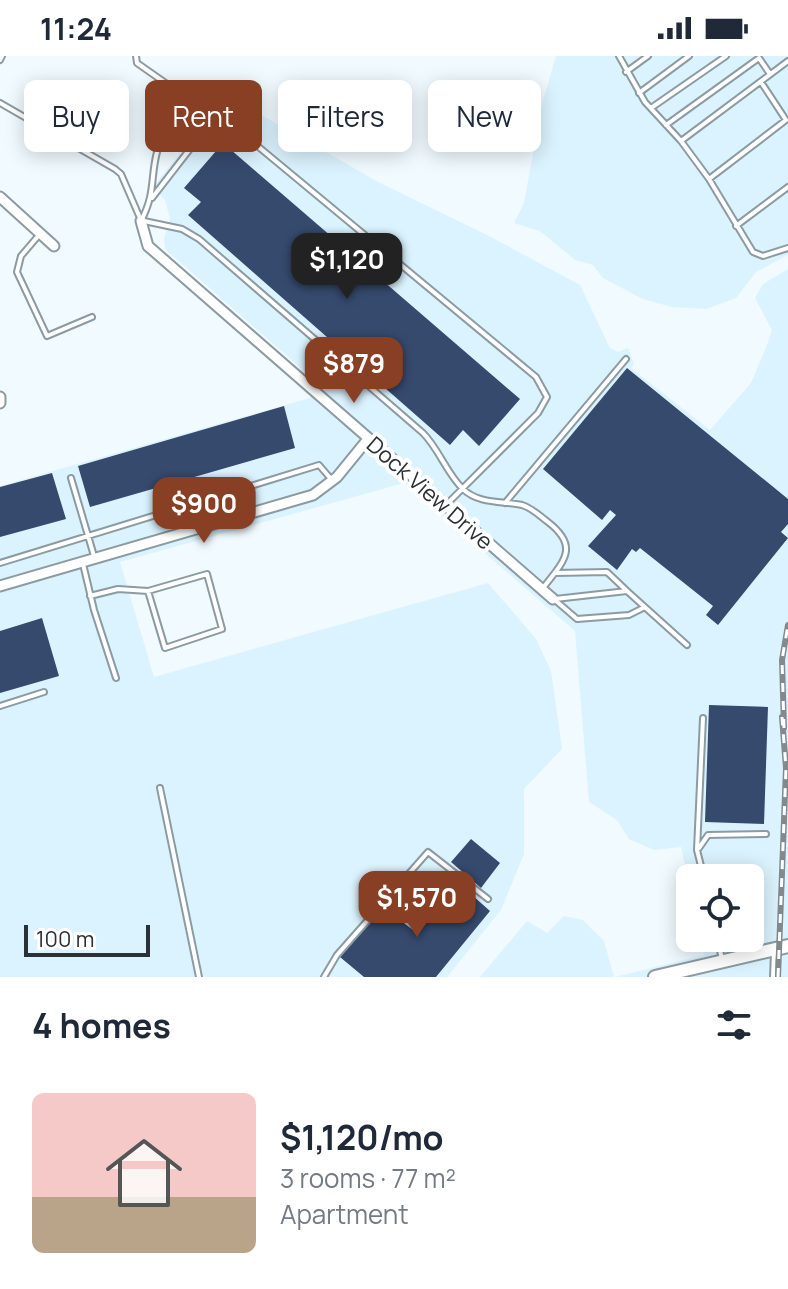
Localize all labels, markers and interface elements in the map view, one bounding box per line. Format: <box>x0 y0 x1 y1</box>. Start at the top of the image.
text: 11:24 <box>40 8 112 49</box>
chip: Buy <box>24 80 129 152</box>
chip: Rent <box>145 80 262 152</box>
chip: Filters <box>278 80 412 152</box>
chip: New <box>428 80 541 152</box>
pin: $1,120 <box>282 233 412 301</box>
text: $1,120 <box>309 241 385 277</box>
pin: $879 <box>307 337 401 405</box>
text: $879 <box>323 345 385 381</box>
street label: Dock View Drive <box>360 430 500 556</box>
pin: $900 <box>157 477 251 545</box>
text: $900 <box>171 485 237 521</box>
map controls <box>676 864 764 952</box>
button: locate <box>676 864 764 952</box>
pin: $1,570 <box>352 871 482 939</box>
text: $1,570 <box>377 879 457 915</box>
scale bar <box>24 921 150 957</box>
text: 100 m <box>36 924 94 954</box>
text: 4 homes <box>32 1002 171 1048</box>
icon: filters <box>712 1003 756 1047</box>
text: $1,120/mo <box>280 1114 444 1160</box>
icon: home <box>96 1125 192 1221</box>
text: 3 rooms · 77 m² <box>280 1160 456 1196</box>
text: Apartment <box>280 1196 409 1232</box>

